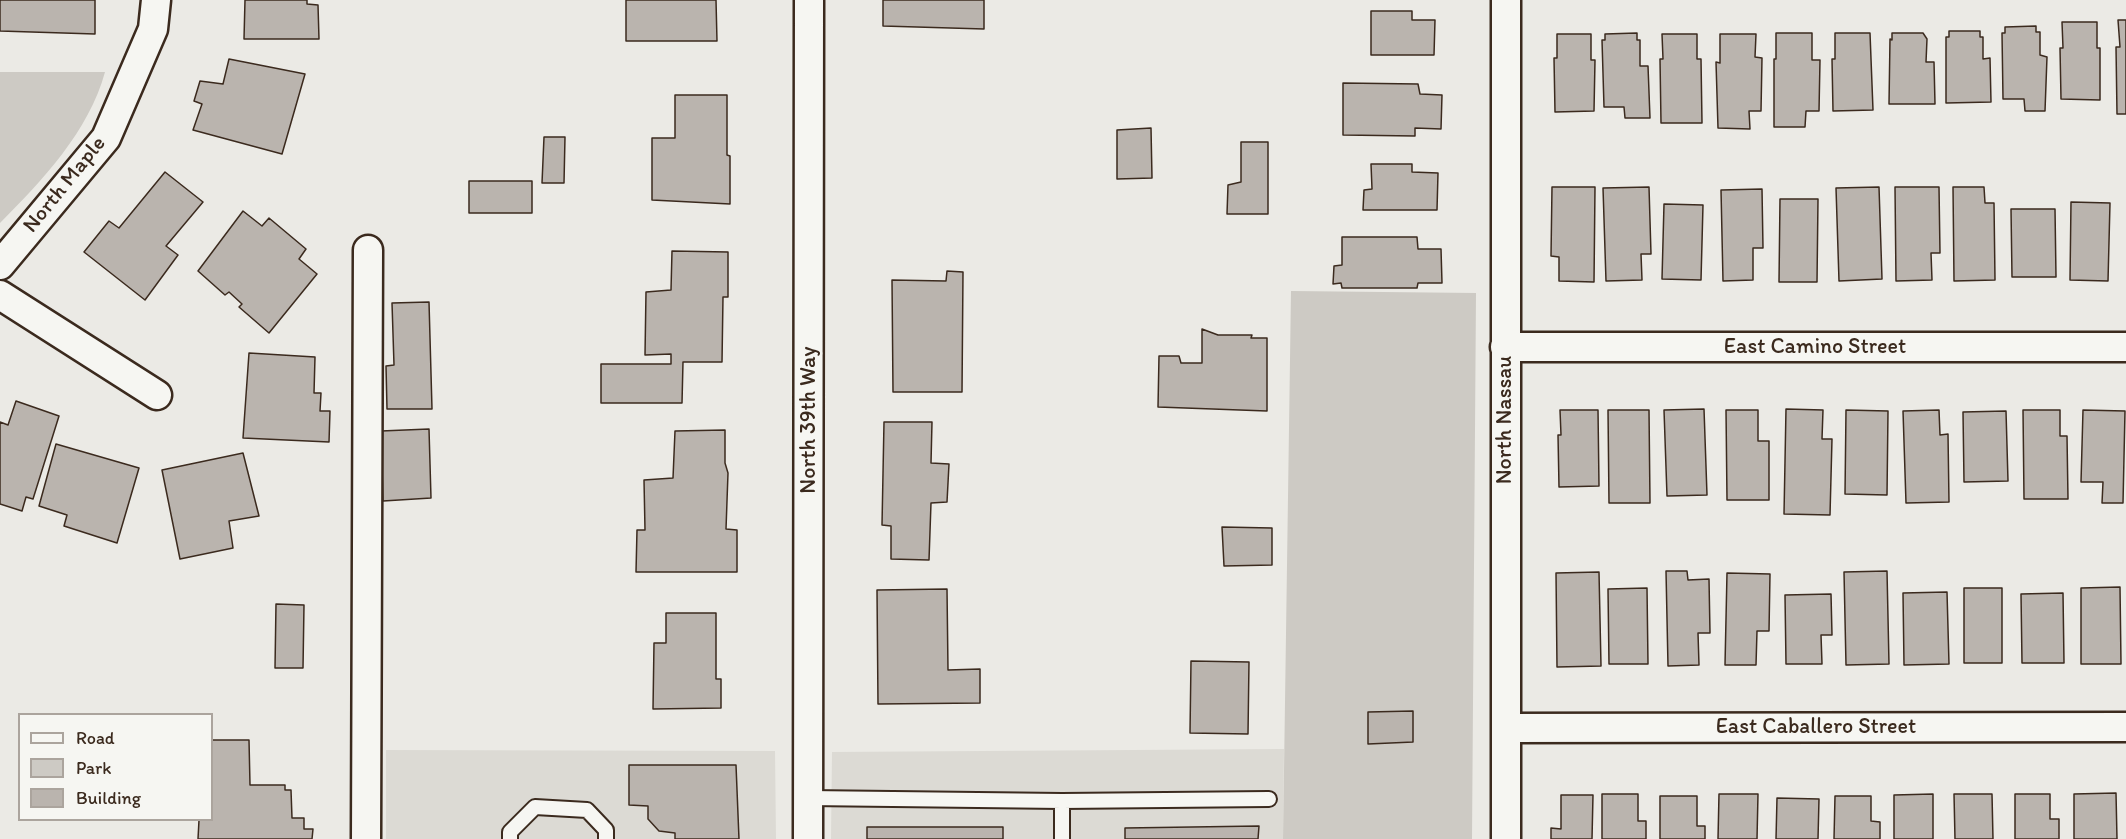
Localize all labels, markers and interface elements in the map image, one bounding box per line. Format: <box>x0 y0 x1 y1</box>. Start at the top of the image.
street label: North Maple <box>18 131 112 239</box>
street label: East Camino Street <box>1724 334 1906 360</box>
street label: North 39th Way <box>796 346 822 494</box>
street label: North Nassau <box>1492 356 1518 484</box>
legend <box>18 713 213 821</box>
street label: East Caballero Street <box>1716 714 1916 740</box>
text: Road <box>76 727 115 749</box>
text: Park <box>76 757 111 779</box>
text: Building <box>76 787 141 809</box>

